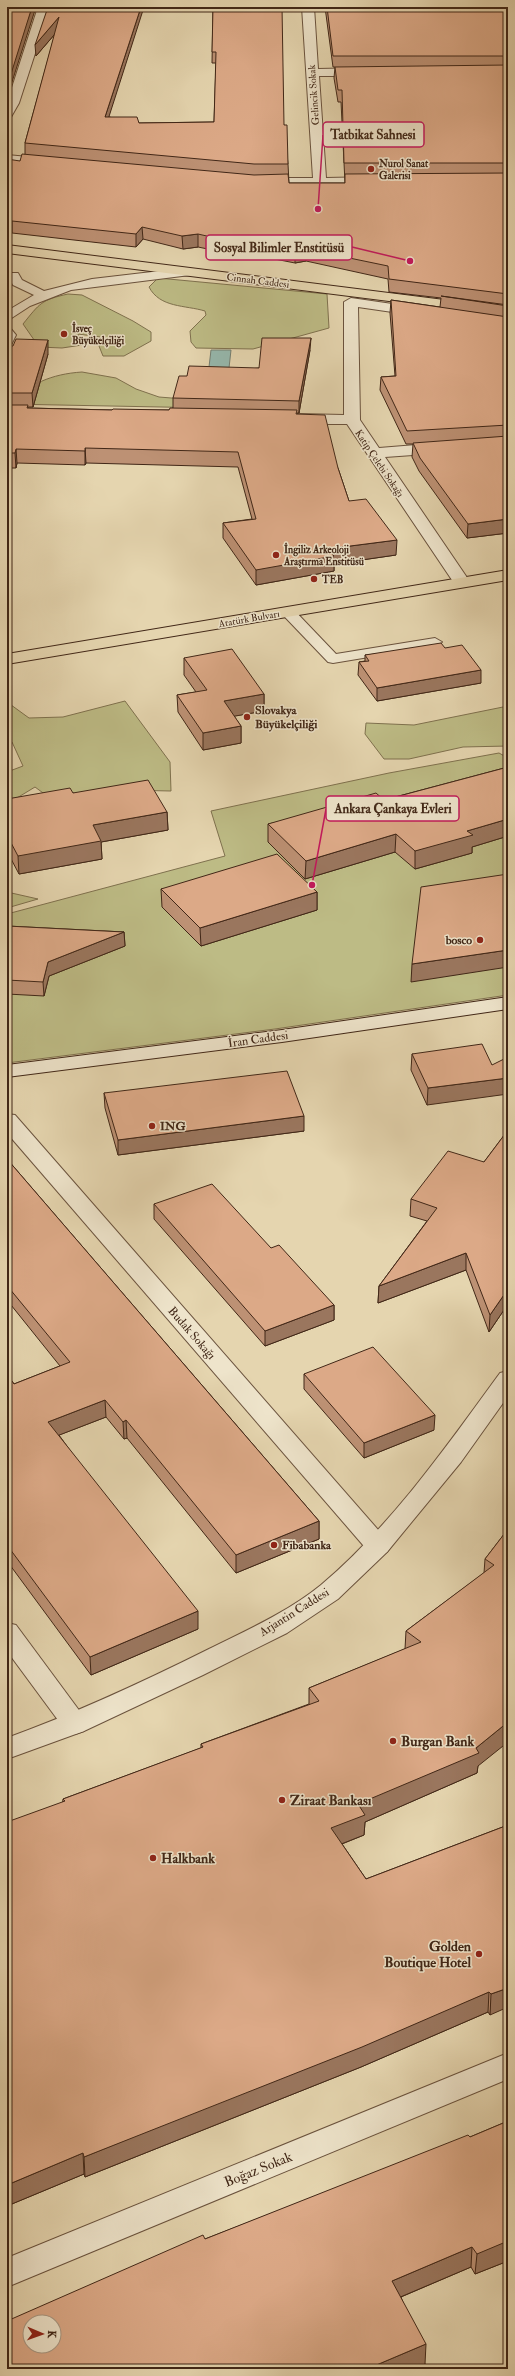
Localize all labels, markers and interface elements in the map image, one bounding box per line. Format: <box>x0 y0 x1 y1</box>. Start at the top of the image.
street label: Gelincik Sokak <box>306 64 322 126</box>
callout: Tatbikat Sahnesi <box>323 122 424 147</box>
text: Tatbikat Sahnesi <box>329 127 416 143</box>
place label: Nurol Sanat Galerisi <box>378 158 429 182</box>
marker: Nurol Sanat Galerisi <box>366 164 376 174</box>
callout: Sosyal Bilimler Enstitüsü <box>206 235 352 260</box>
text: Sosyal Bilimler Enstitüsü <box>214 240 344 257</box>
street label: Cinnah Caddesi <box>226 271 290 291</box>
place label: İsveç Büyükelçiliği <box>72 321 124 348</box>
marker: İsveç Büyükelçiliği <box>59 329 69 339</box>
street label: Katip Çelebi Sokağı <box>351 428 406 500</box>
place label: İngiliz Arkeoloji Araştırma Enstitüsü <box>283 542 365 568</box>
marker: İngiliz Arkeoloji Araştırma Enstitüsü <box>271 550 281 560</box>
marker: TEB <box>309 574 319 584</box>
place label: TEB <box>321 574 344 586</box>
street label: Atatürk Bulvarı <box>217 608 281 630</box>
place label: Slovakya Büyükelçiliği <box>255 703 318 732</box>
marker: Slovakya Büyükelçiliği <box>242 712 252 722</box>
callout: Ankara Çankaya Evleri <box>326 796 459 821</box>
text: Ankara Çankaya Evleri <box>333 801 452 818</box>
place label: bosco <box>445 933 472 948</box>
marker: bosco <box>475 935 485 945</box>
street label: İran Caddesi <box>227 1028 289 1051</box>
place label: ING <box>160 1119 186 1134</box>
marker: ING <box>147 1121 157 1131</box>
street label: Budak Sokağı <box>165 1304 219 1363</box>
place label: Fibabanka <box>282 1538 332 1553</box>
marker: Fibabanka <box>269 1540 279 1550</box>
street label: Arjantin Caddesi <box>256 1585 332 1640</box>
place label: Burgan Bank <box>401 1733 475 1751</box>
marker: Burgan Bank <box>388 1736 398 1746</box>
place label: Ziraat Bankası <box>290 1792 372 1809</box>
marker: Ziraat Bankası <box>277 1795 287 1805</box>
place label: Halkbank <box>161 1850 215 1867</box>
marker: Halkbank <box>148 1853 158 1863</box>
place label: Golden Boutique Hotel <box>384 1938 472 1972</box>
marker: Golden Boutique Hotel <box>474 1949 484 1959</box>
street label: Boğaz Sokak <box>222 2148 295 2191</box>
north arrow <box>22 2314 62 2354</box>
text: K <box>45 2330 58 2340</box>

